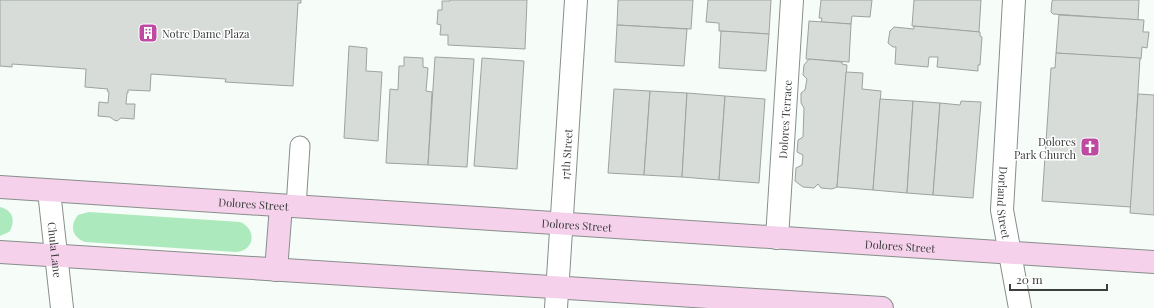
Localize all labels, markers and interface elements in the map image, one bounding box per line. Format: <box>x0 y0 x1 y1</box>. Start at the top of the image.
building icon: Notre Dame Plaza <box>137 22 159 44</box>
place label: Notre Dame Plaza <box>162 26 250 41</box>
street label: Dolores Terrace <box>775 79 794 159</box>
street label: 17th Street <box>557 128 575 180</box>
place label: Dolores Park Church <box>1014 134 1077 162</box>
church icon: Dolores Park Church <box>1079 136 1101 158</box>
street label: Dorland Street <box>995 166 1015 240</box>
street label: Dolores Street <box>218 194 289 213</box>
street label: Dolores Street <box>541 215 613 234</box>
street label: Chula Lane <box>45 221 66 279</box>
street label: Dolores Street <box>864 236 936 255</box>
scale bar <box>1010 266 1107 292</box>
text: 20 m <box>1016 271 1043 287</box>

